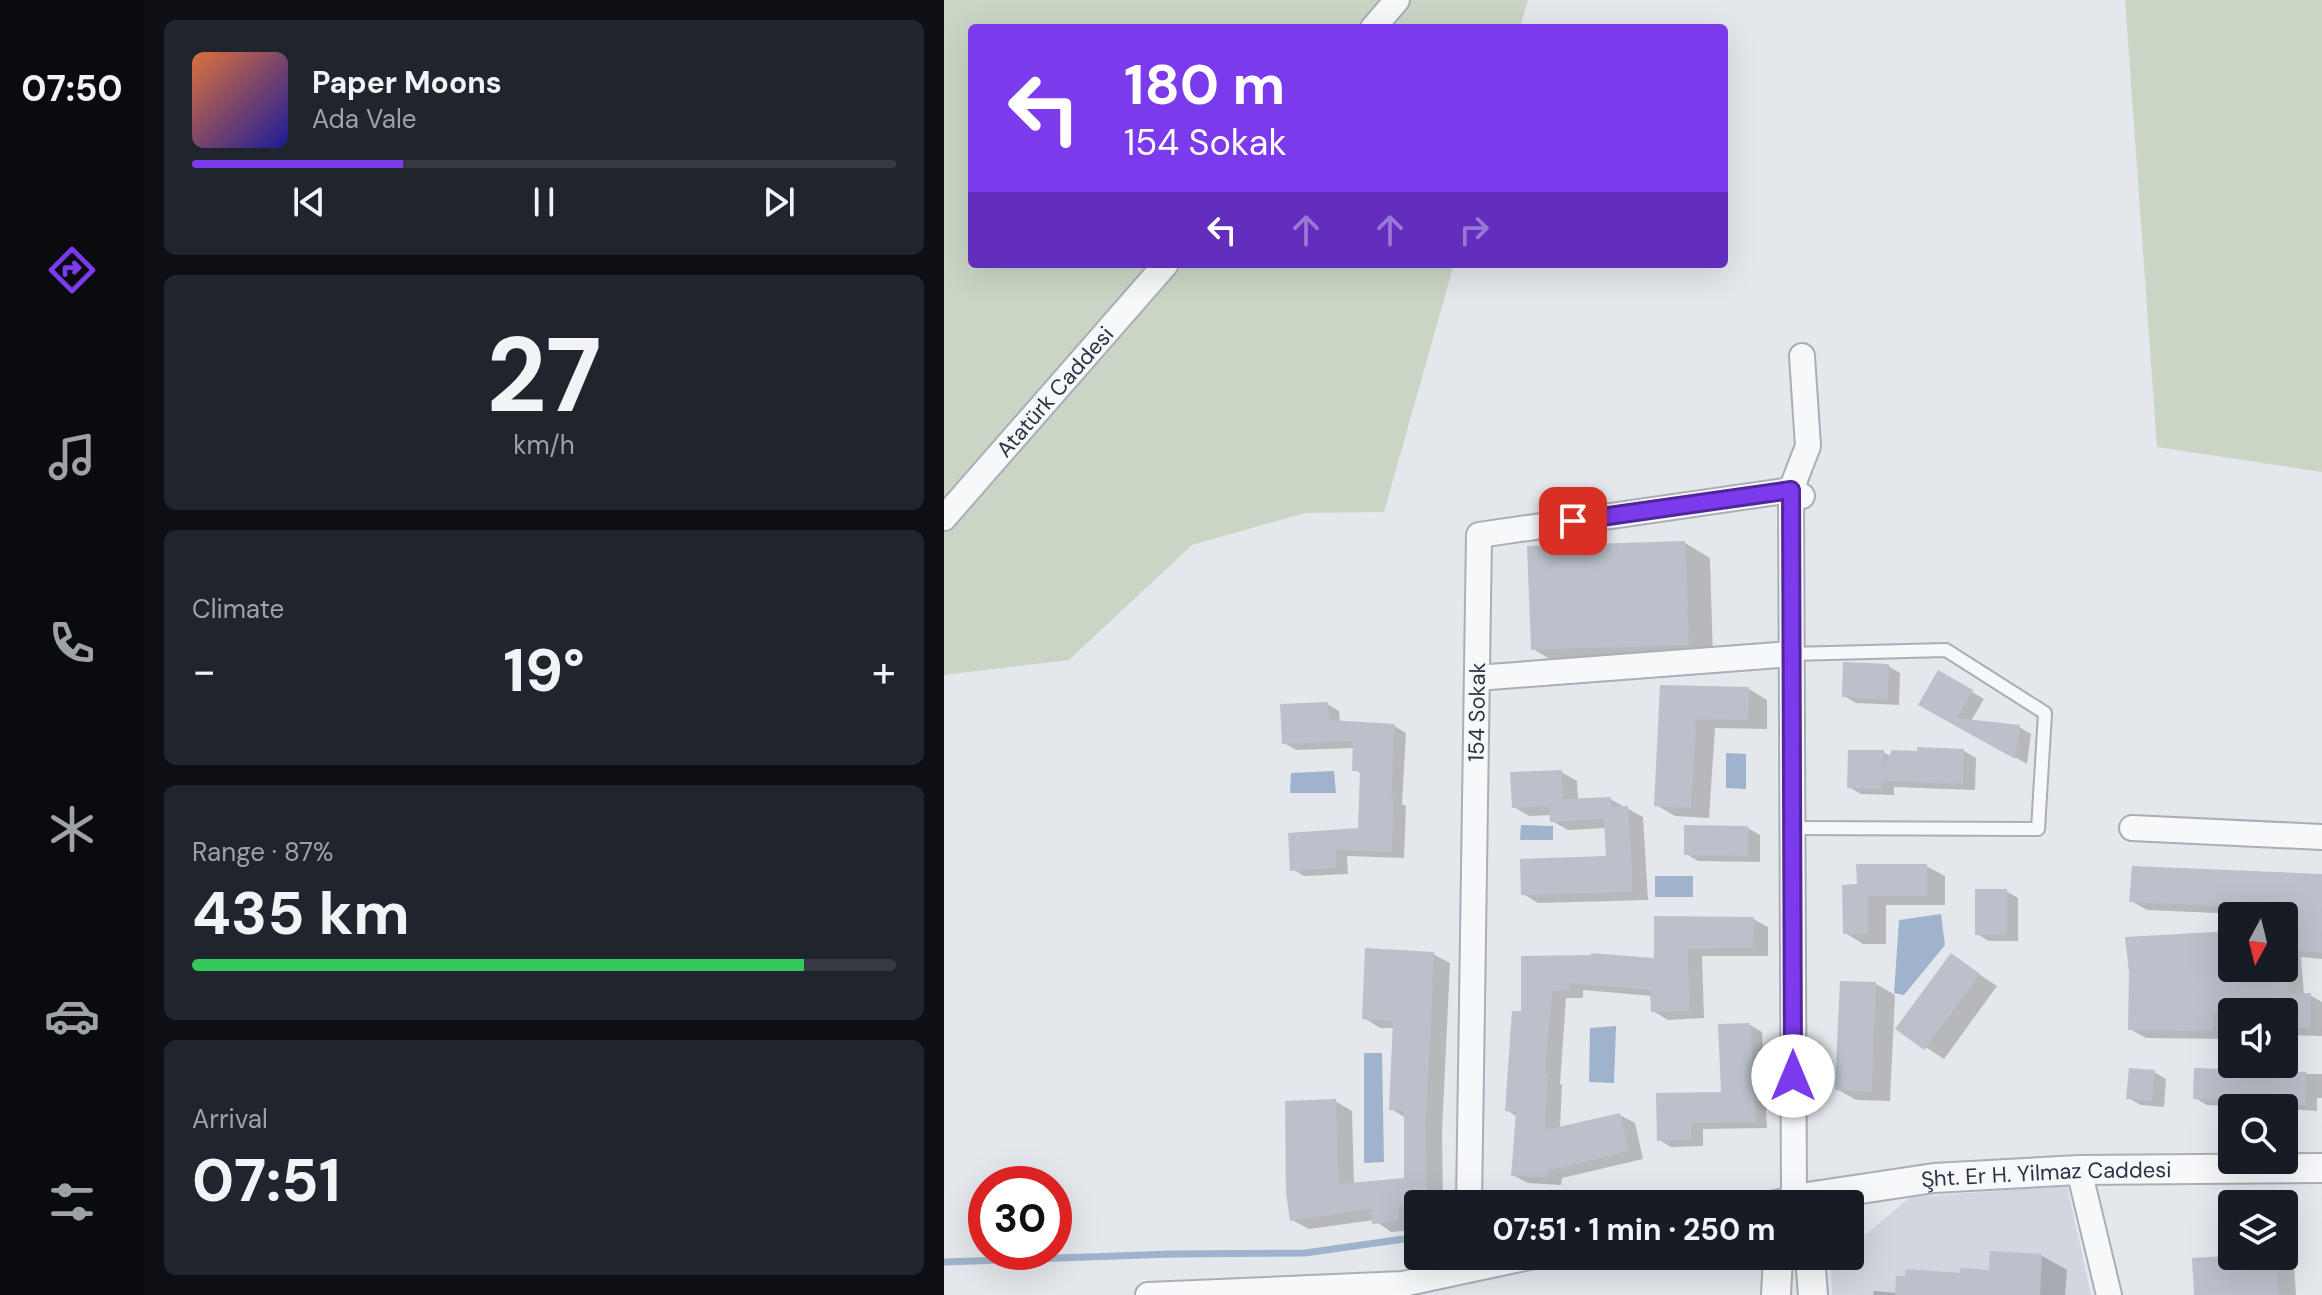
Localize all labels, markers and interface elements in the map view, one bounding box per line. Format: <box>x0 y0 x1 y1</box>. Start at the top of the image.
text: 180 m <box>1124 48 1285 121</box>
icon: left <box>992 56 1096 160</box>
text: Paper Moons <box>312 63 502 102</box>
text: 07:50 <box>21 65 123 112</box>
text: Ada Vale <box>312 102 417 136</box>
text: 154 Sokak <box>1124 119 1287 166</box>
icon: previous <box>287 180 331 224</box>
icon: pause <box>522 180 566 224</box>
icon: next <box>757 180 801 224</box>
icon: left <box>1200 208 1244 252</box>
icon: ahead <box>1284 208 1328 252</box>
icon: ahead <box>1368 208 1412 252</box>
icon: right <box>1452 208 1496 252</box>
icon: directions <box>44 242 100 298</box>
text: 27 <box>486 308 602 443</box>
street label: Atatürk Caddesi <box>990 320 1120 463</box>
text: km/h <box>513 428 575 462</box>
icon: music <box>44 429 100 485</box>
pin <box>1539 487 1607 555</box>
icon: arrive <box>1551 499 1595 543</box>
text: Climate <box>192 592 284 626</box>
icon: phone <box>44 615 100 671</box>
text: 19° <box>503 631 585 710</box>
text: − <box>192 642 216 700</box>
text: + <box>872 642 896 700</box>
street label: 154 Sokak <box>1462 662 1492 762</box>
icon: climate <box>44 801 100 857</box>
text: Range · 87% <box>192 835 333 869</box>
text: 435 km <box>192 874 410 953</box>
north arrow <box>2218 902 2298 982</box>
map controls <box>2218 902 2298 1270</box>
icon: car <box>44 988 100 1044</box>
button: sound <box>2218 998 2298 1078</box>
position arrow <box>1751 1034 1835 1118</box>
button: search <box>2218 1094 2298 1174</box>
text: Arrival <box>192 1102 268 1136</box>
text: 07:51 <box>192 1141 341 1220</box>
street label: Şht. Er H. Yilmaz Caddesi <box>1919 1155 2172 1195</box>
speed limit sign: 30 <box>968 1166 1072 1270</box>
icon: filters <box>44 1174 100 1230</box>
button: layers <box>2218 1190 2298 1270</box>
text: 07:51 · 1 min · 250 m <box>1493 1210 1775 1249</box>

